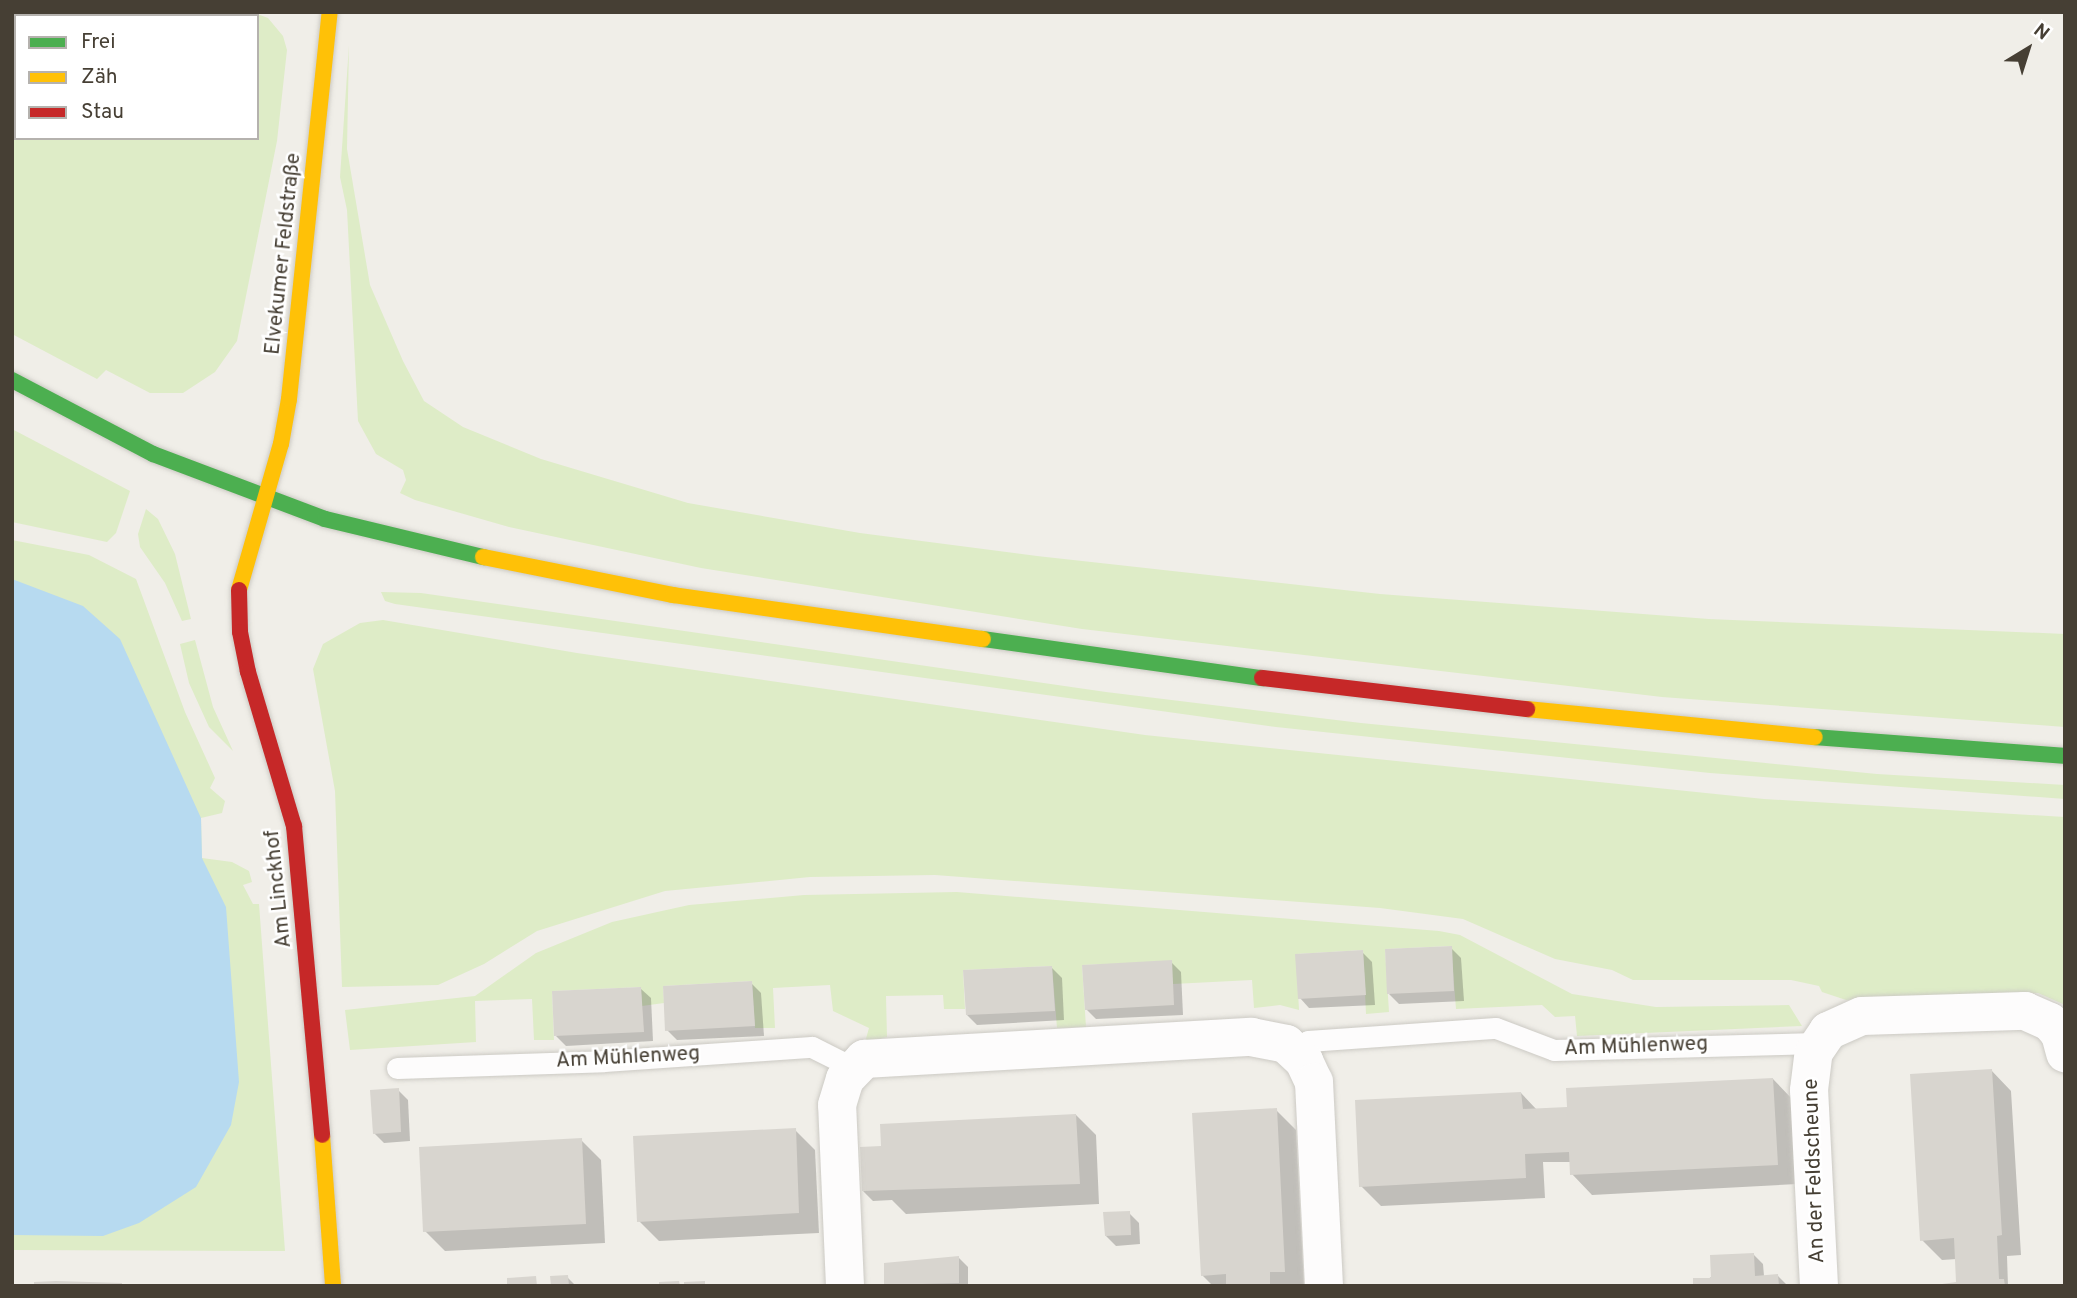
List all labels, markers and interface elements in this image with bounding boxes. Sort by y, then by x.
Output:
legend [14,14,259,140]
north arrow [1993,14,2063,84]
text: N [2028,19,2054,46]
text: Frei [81,29,116,56]
text: Zäh [81,64,118,91]
text: Stau [81,99,124,126]
street label: Elvekumer Feldstraße [261,152,307,356]
street label: Am Linckhof [260,829,298,949]
street label: Am Mühlenweg [1563,1032,1709,1062]
street label: Am Mühlenweg [555,1042,701,1074]
street label: An der Feldscheune [1799,1078,1831,1264]

